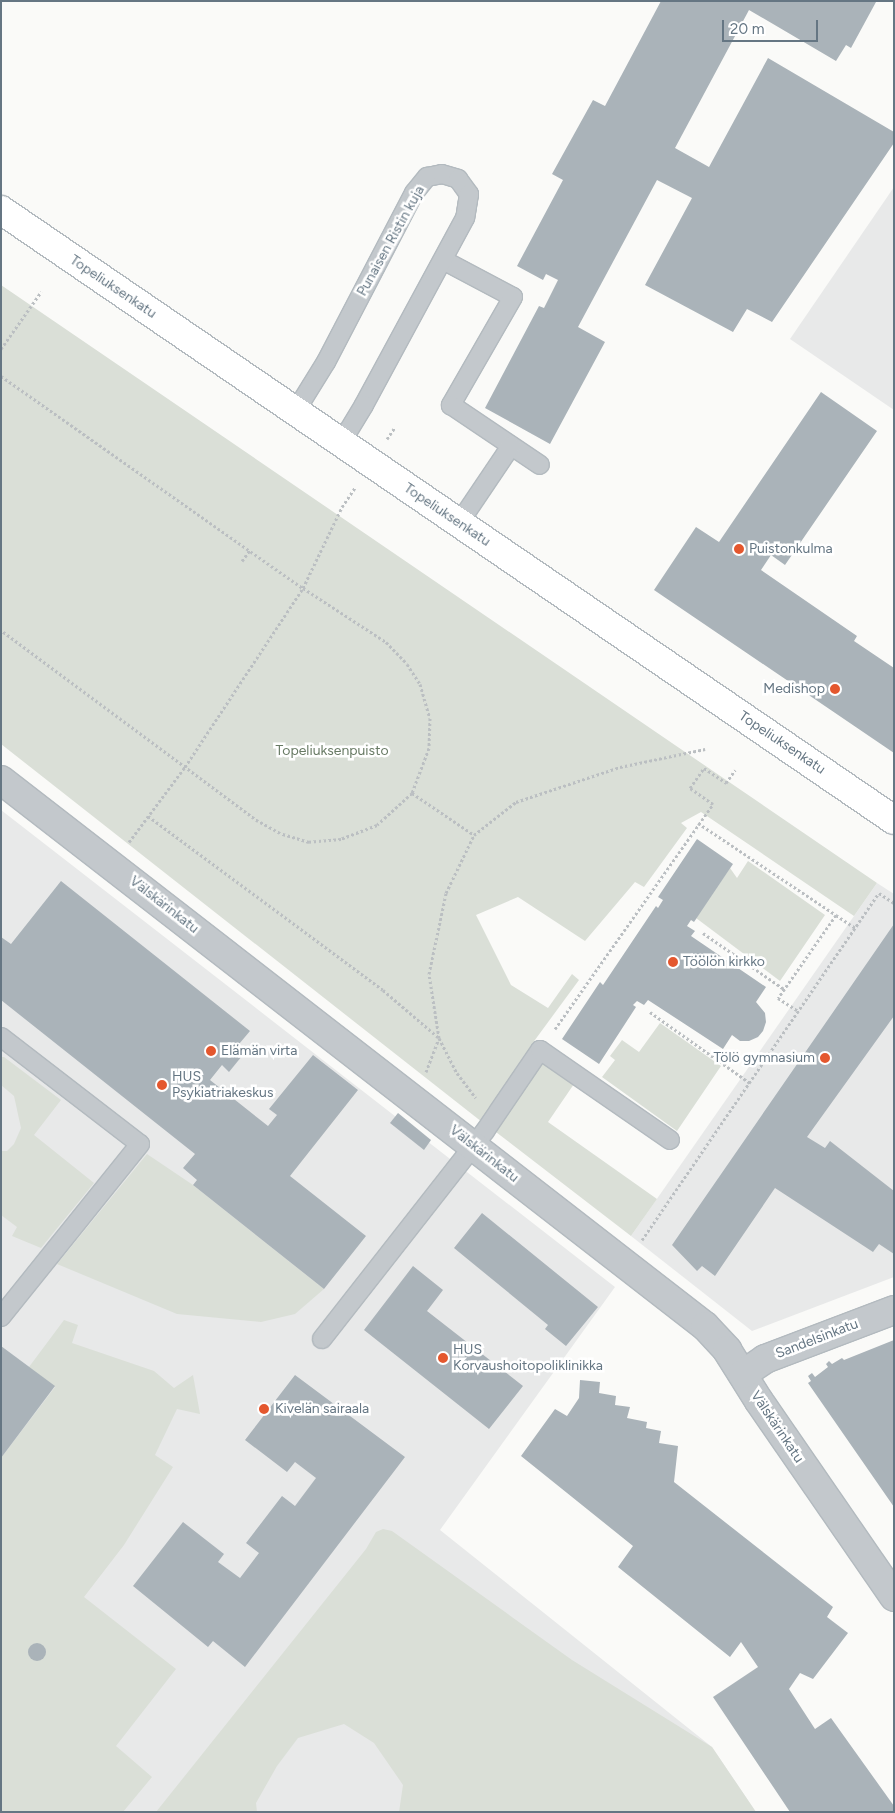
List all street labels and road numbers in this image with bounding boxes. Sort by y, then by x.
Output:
street label: Punaisen Ristin kuja [354,183,428,299]
street label: Topeliuksenkatu [67,252,159,322]
street label: Topeliuksenkatu [401,480,493,550]
street label: Topeliuksenkatu [736,708,828,778]
street label: Välskärinkatu [126,873,202,937]
street label: Välskärinkatu [446,1122,522,1186]
street label: Sandelsinkatu [773,1316,861,1362]
street label: Välskärinkatu [747,1388,807,1466]

